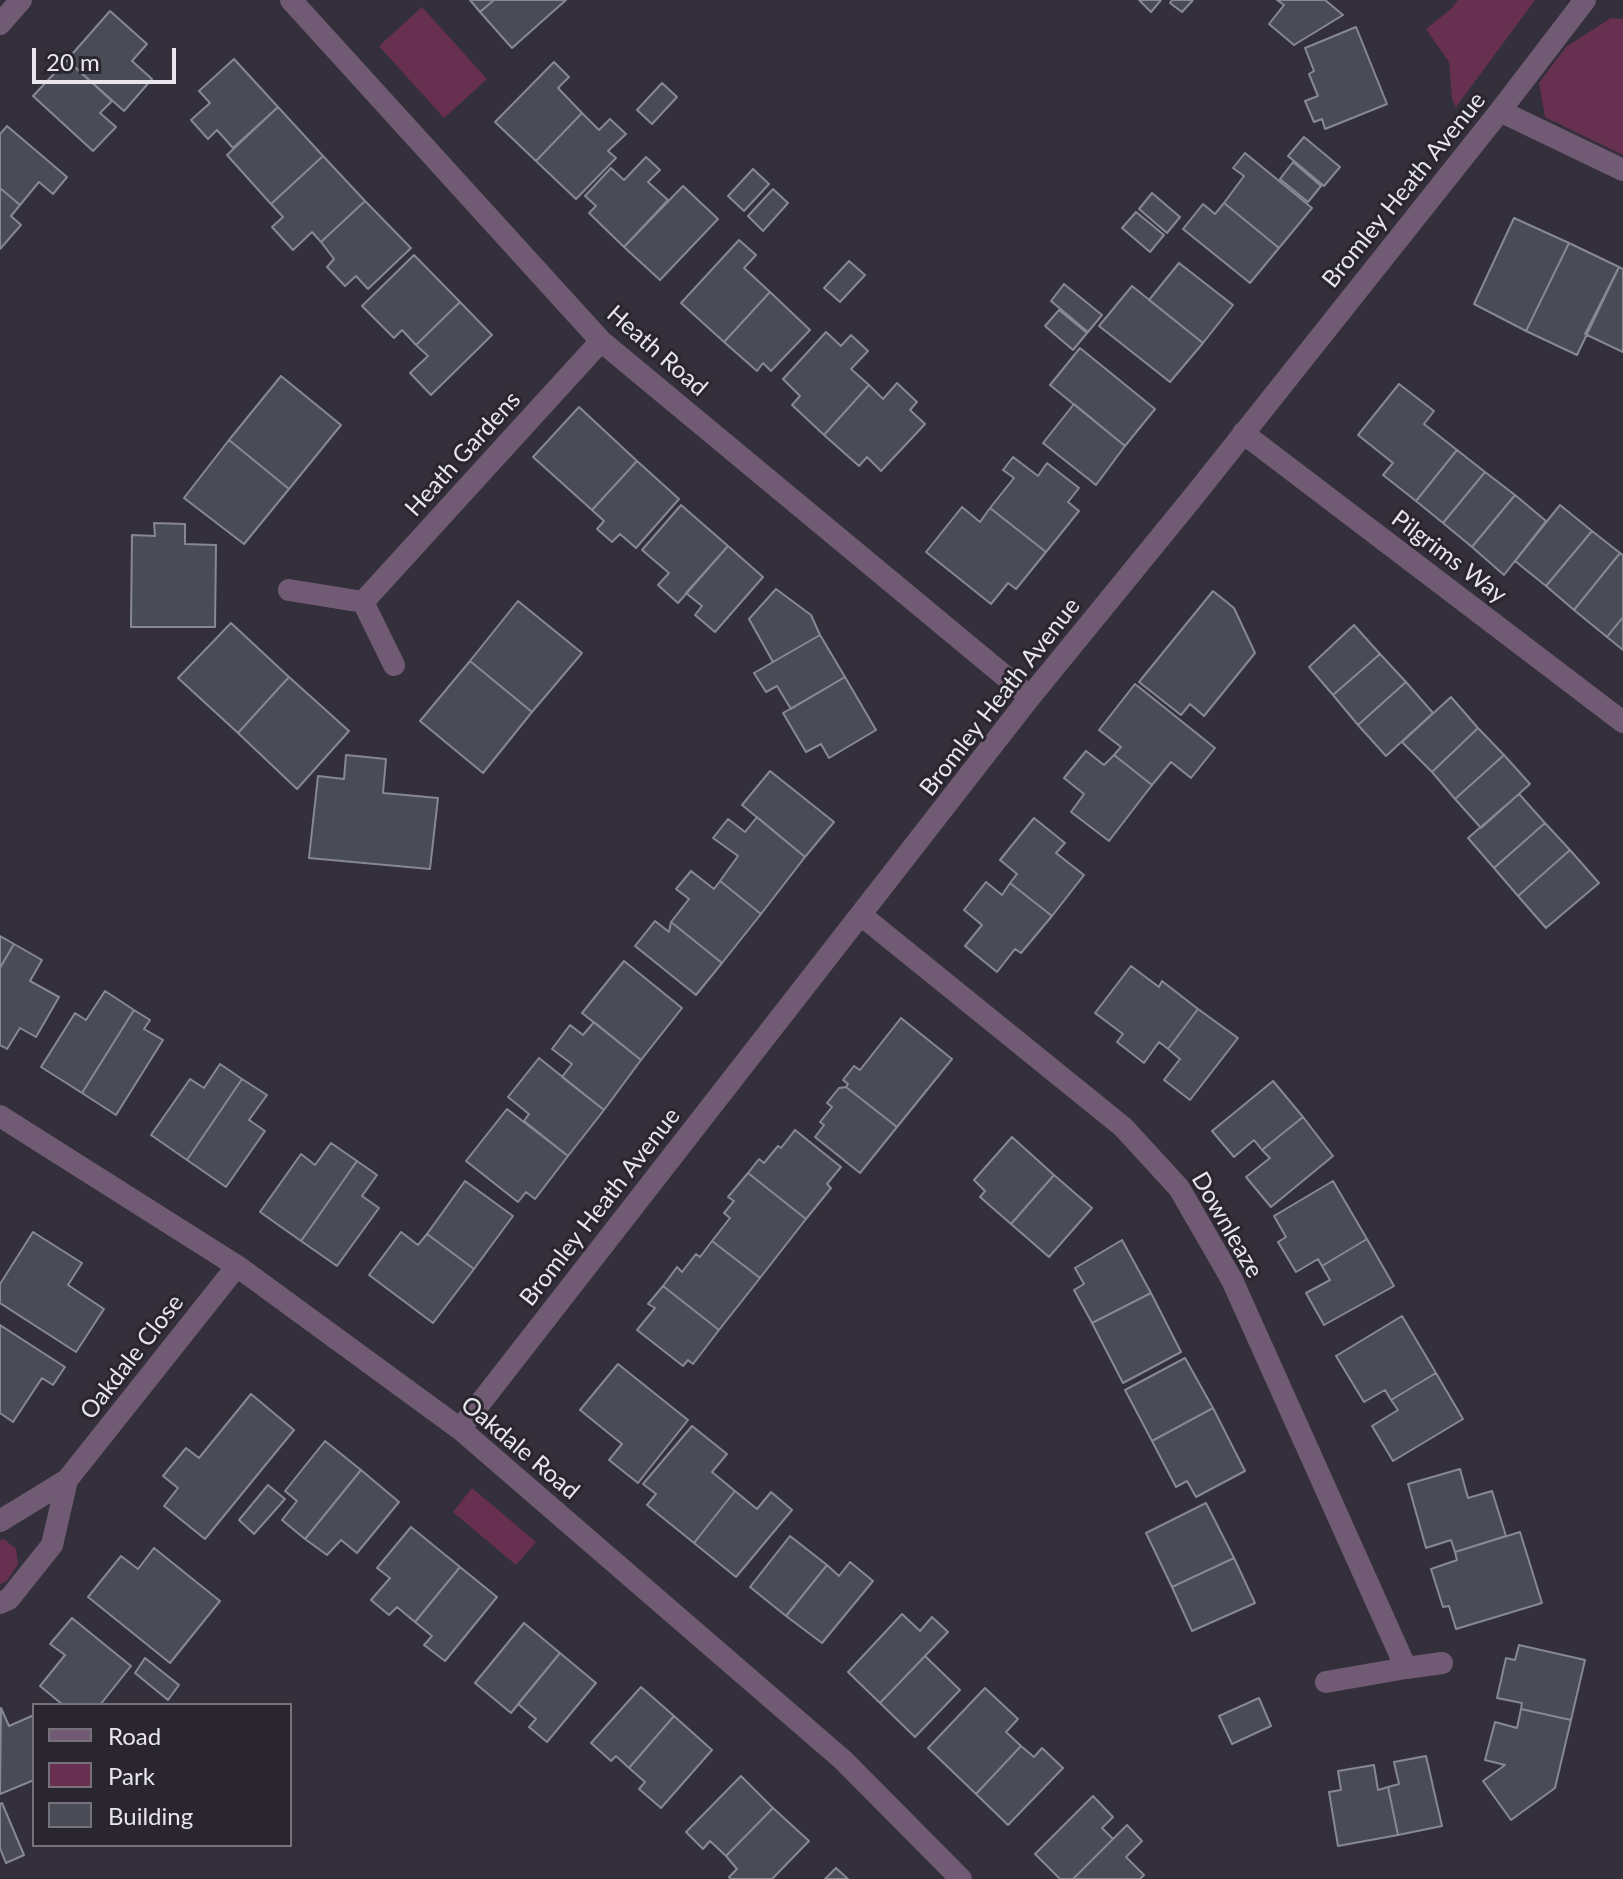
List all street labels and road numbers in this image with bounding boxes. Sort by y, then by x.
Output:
street label: Bromley Heath Avenue [1316,86,1492,294]
street label: Heath Road [601,300,713,402]
street label: Heath Gardens [399,386,527,522]
street label: Pilgrims Way [1386,504,1512,610]
street label: Bromley Heath Avenue [914,592,1086,802]
street label: Bromley Heath Avenue [514,1102,686,1312]
street label: Downleaze [1185,1167,1269,1283]
street label: Oakdale Close [74,1289,190,1425]
street label: Oakdale Road [455,1390,585,1506]

